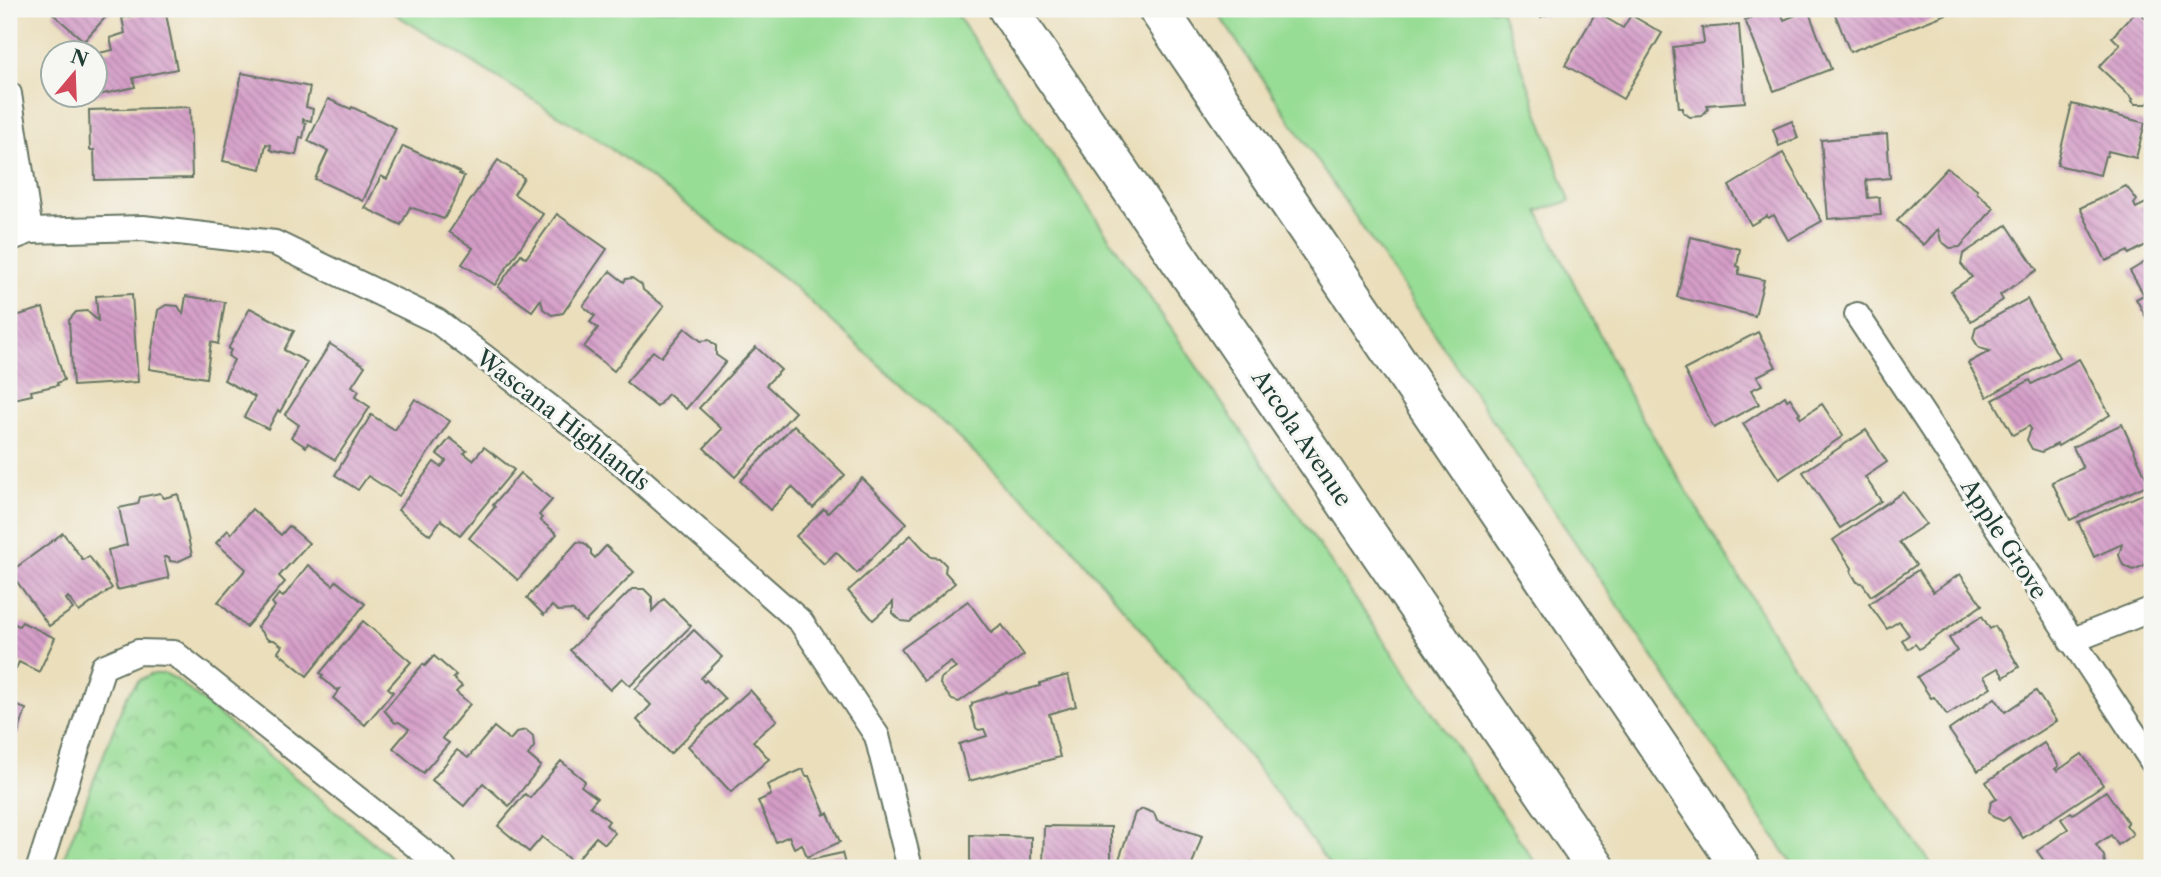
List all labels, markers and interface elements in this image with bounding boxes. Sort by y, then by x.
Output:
north arrow [38,38,108,108]
text: N [68,45,91,72]
street label: Wascana Highlands [470,343,655,496]
street label: Arcola Avenue [1246,364,1358,511]
street label: Apple Grove [1954,473,2053,604]

